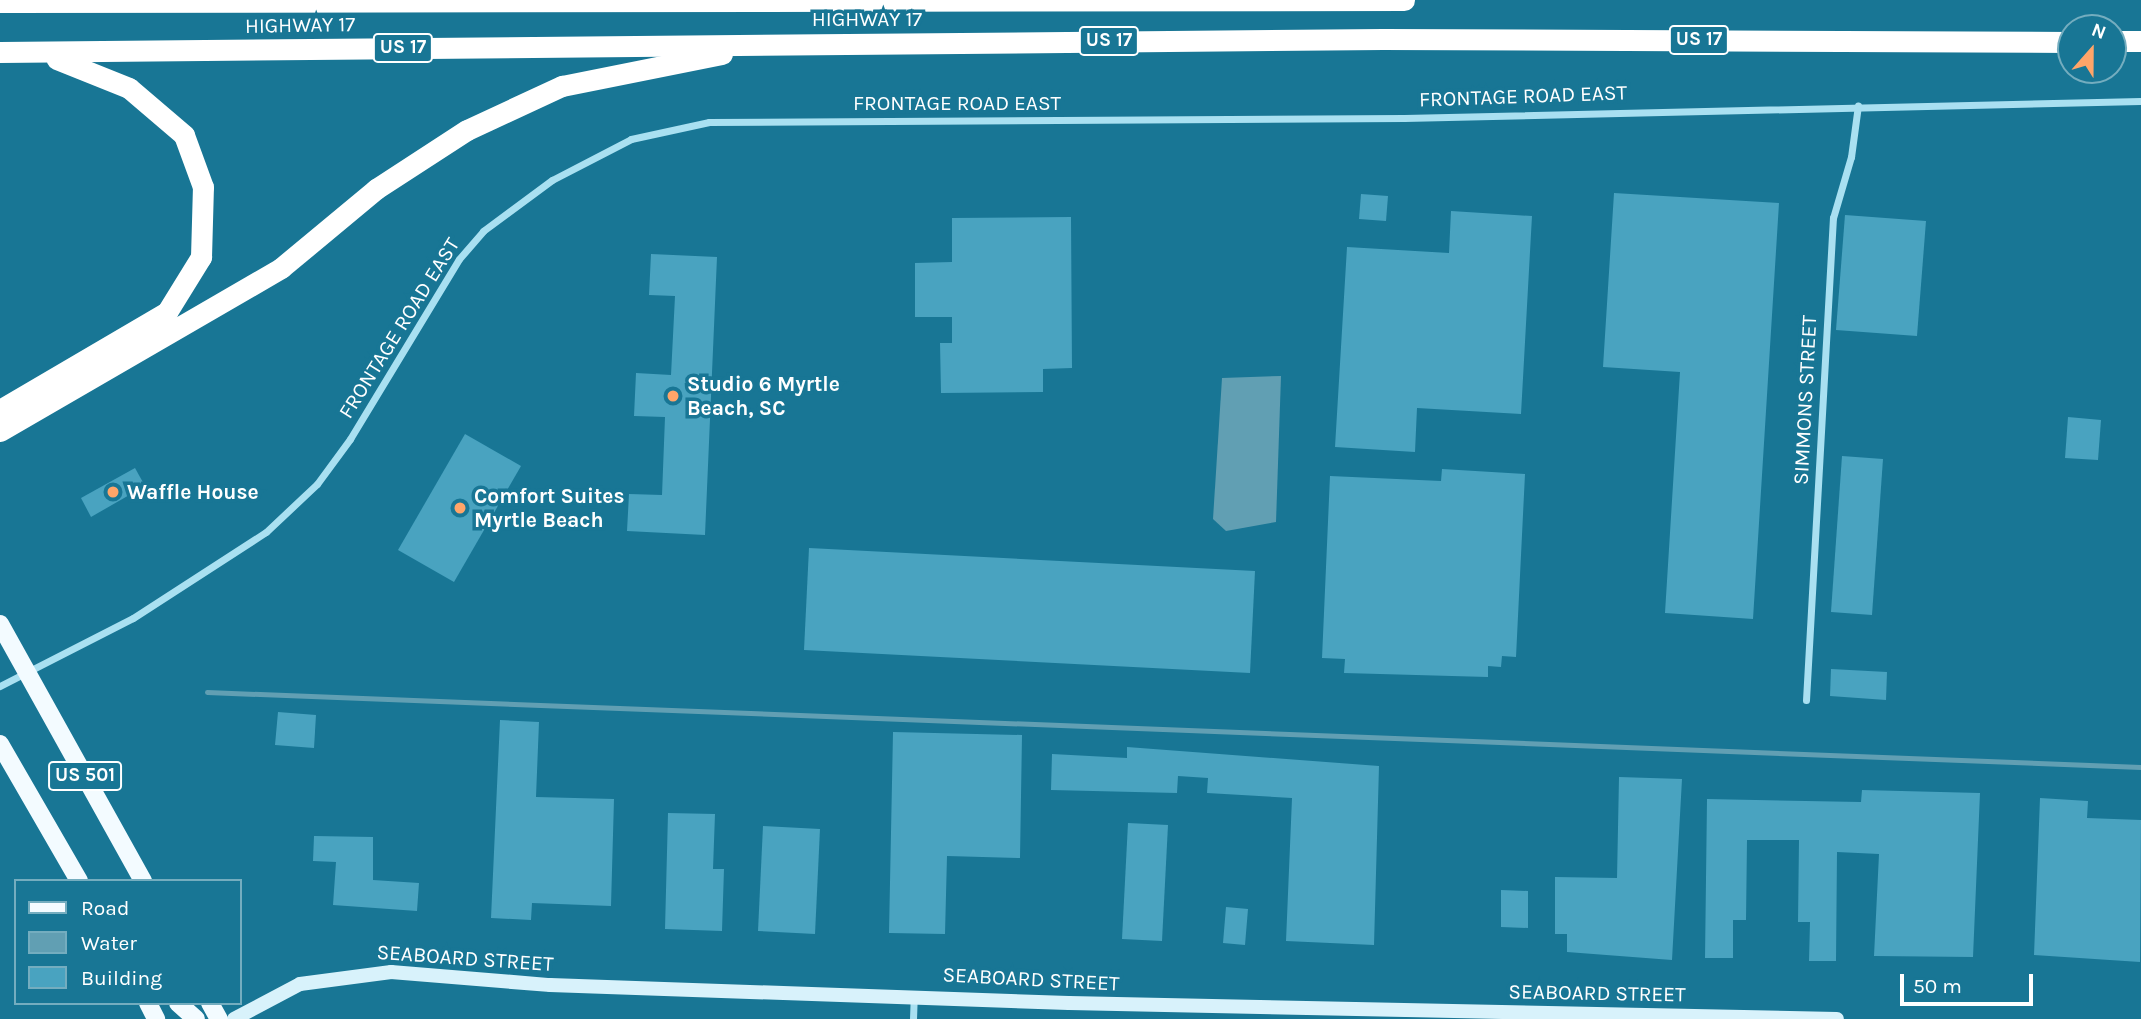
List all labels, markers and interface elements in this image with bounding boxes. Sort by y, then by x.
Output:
street label: HIGHWAY 17 [812,6,922,32]
street label: HIGHWAY 17 [245,11,355,39]
north arrow [2057,14,2127,84]
text: N [2089,19,2109,44]
road number: US 17 [1668,24,1730,56]
road number: US 17 [1078,25,1140,56]
road number: US 17 [372,32,434,64]
street label: FRONTAGE ROAD EAST [1419,80,1627,112]
street label: FRONTAGE ROAD EAST [853,90,1061,116]
street label: FRONTAGE ROAD EAST [333,233,465,423]
street label: SIMMONS STREET [1788,314,1822,486]
place label: Studio 6 Myrtle Beach, SC [687,371,840,421]
marker: Studio 6 Myrtle Beach, SC [665,388,681,404]
place label: Waffle House [127,479,259,505]
place label: Comfort Suites Myrtle Beach [474,483,624,533]
marker: Waffle House [105,484,121,500]
marker: Comfort Suites Myrtle Beach [452,500,468,516]
road number: US 501 [46,761,124,792]
legend [14,879,242,1005]
text: Road [81,896,129,920]
text: Water [81,931,137,955]
street label: SEABOARD STREET [376,939,554,977]
scale bar [1903,960,2036,1004]
street label: SEABOARD STREET [942,962,1120,996]
text: Building [81,966,162,990]
text: 50 m [1913,974,1962,998]
street label: SEABOARD STREET [1508,979,1686,1007]

